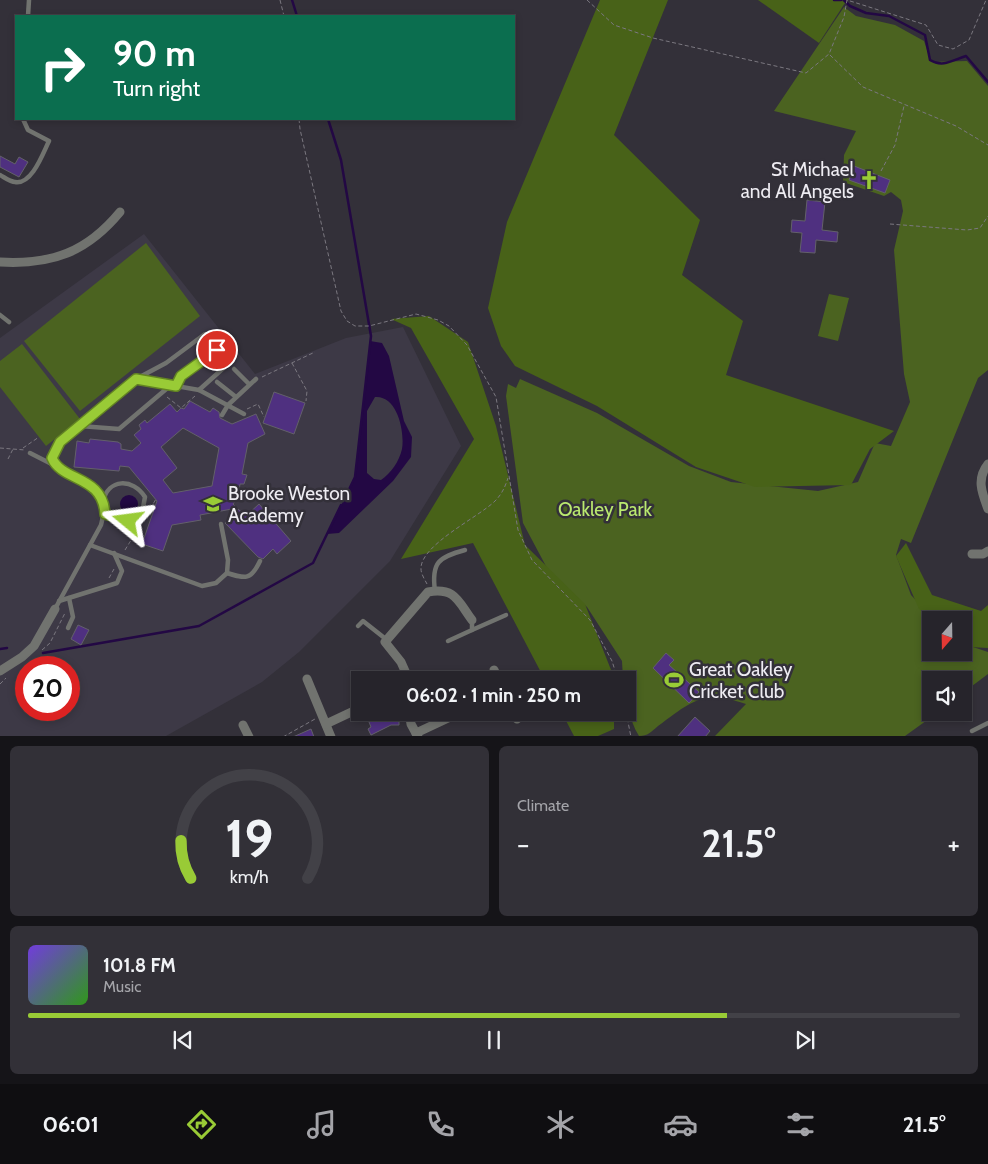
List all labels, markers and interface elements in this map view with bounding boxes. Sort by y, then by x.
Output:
text: 90 m [113,32,196,75]
icon: right [30,35,95,100]
text: Turn right [113,75,200,102]
place label: St Michael and All Angels [741,158,855,203]
church icon: St Michael and All Angels [858,169,880,191]
pin [196,329,238,371]
icon: arrive [203,336,231,364]
place label: Brooke Weston Academy [228,482,350,527]
school or university icon: Brooke Weston Academy [202,493,224,515]
position arrow [101,494,153,546]
park label: Oakley Park [558,498,653,521]
north arrow [922,611,972,661]
map controls [922,611,972,721]
speed limit sign: 20 [15,656,80,721]
place label: Great Oakley Cricket Club [689,658,793,703]
sports icon: Great Oakley Cricket Club [663,669,685,691]
button: sound [922,671,972,721]
text: 06:02 · 1 min · 250 m [406,684,581,707]
text: Climate [517,796,569,815]
text: 19 [225,807,274,870]
text: 21.5° [702,820,775,867]
text: − [517,827,529,861]
text: + [948,827,960,861]
text: km/h [230,866,269,887]
text: 101.8 FM [103,954,176,977]
text: Music [103,977,141,996]
icon: previous [169,1026,197,1054]
icon: pause [480,1026,508,1054]
icon: next [791,1026,819,1054]
icon: directions [184,1107,219,1142]
icon: music [304,1107,339,1142]
icon: phone [423,1107,458,1142]
icon: climate [543,1107,578,1142]
icon: car [663,1107,698,1142]
icon: filters [783,1107,818,1142]
text: 06:01 [42,1111,99,1138]
text: 21.5° [903,1111,946,1138]

